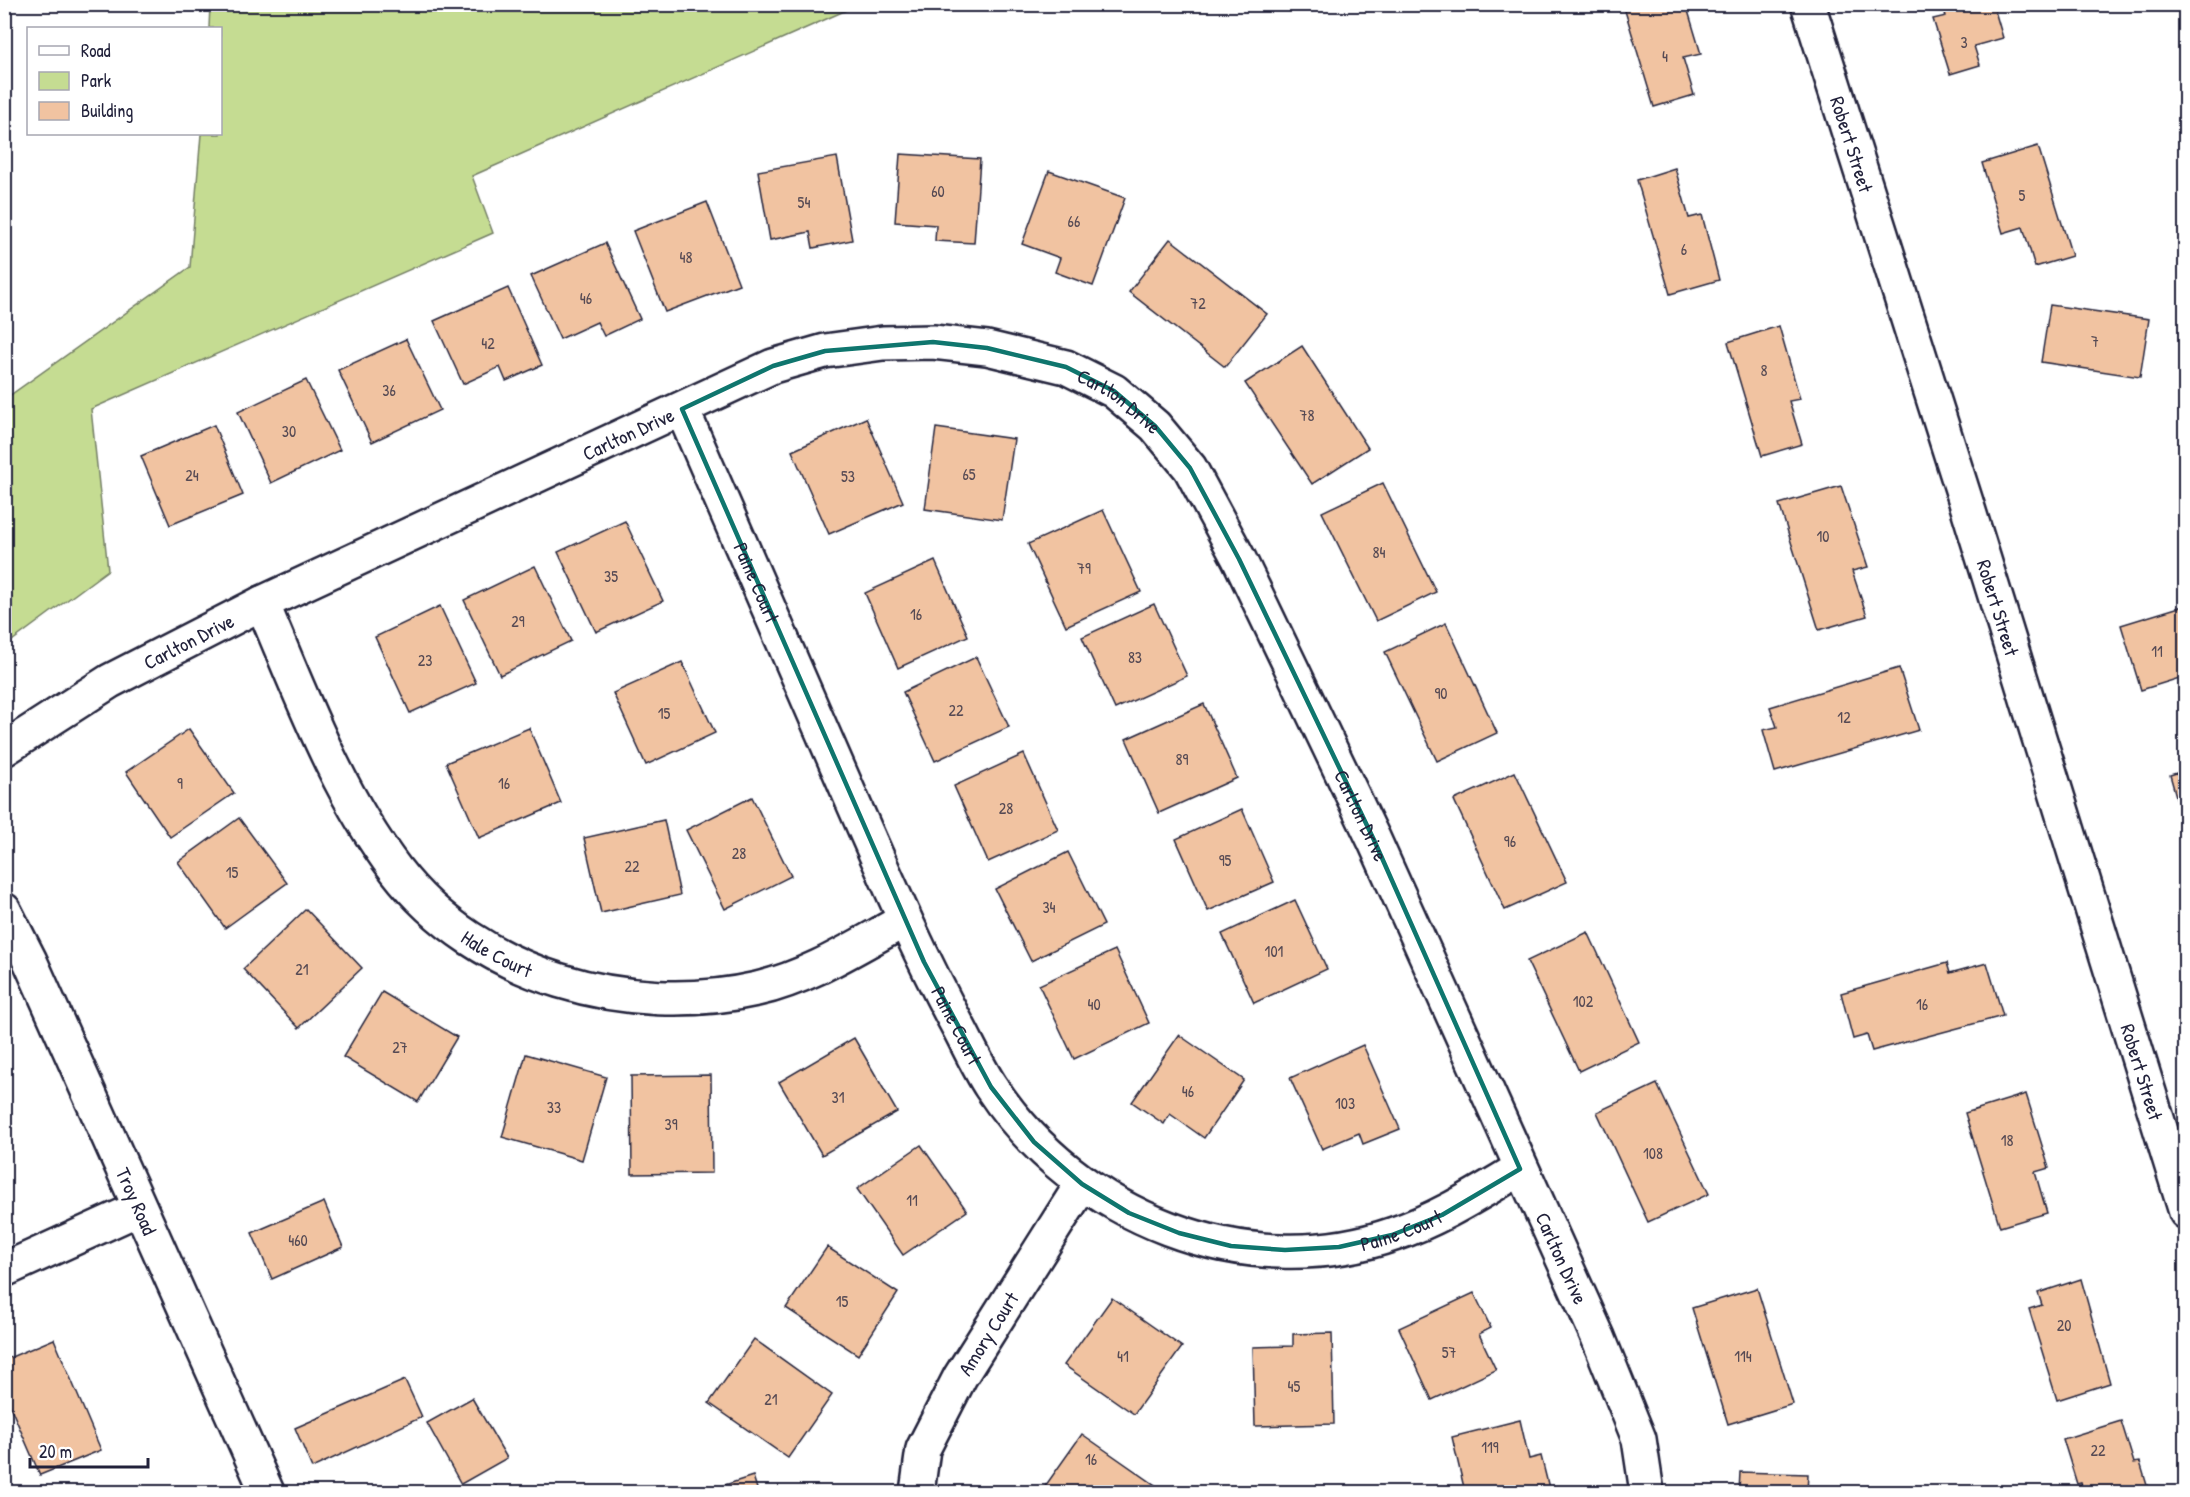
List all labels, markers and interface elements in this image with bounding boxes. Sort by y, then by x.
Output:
legend [27,27,222,135]
house number: 3 [1960,31,1968,53]
text: Road [81,38,111,63]
house number: 4 [1662,45,1668,67]
text: Park [81,68,112,93]
street label: Robert Street [1825,93,1881,197]
text: Building [81,98,133,123]
house number: 60 [931,180,945,202]
house number: 5 [2019,184,2026,206]
house number: 54 [798,191,810,213]
house number: 66 [1068,210,1080,232]
house number: 6 [1681,238,1687,260]
house number: 48 [680,246,693,268]
house number: 46 [580,287,592,309]
house number: 72 [1190,292,1206,314]
house number: 7 [2091,330,2099,352]
house number: 42 [481,332,495,354]
house number: 8 [1761,359,1768,381]
street label: Carlton Drive [1073,361,1169,439]
house number: 36 [382,379,396,401]
street label: Carlton Drive [578,400,678,466]
house number: 78 [1300,404,1314,426]
house number: 30 [282,420,296,442]
house number: 65 [962,463,976,485]
house number: 24 [185,464,199,486]
house number: 53 [841,465,855,487]
house number: 10 [1817,525,1829,547]
street label: Paine Court [728,538,787,628]
house number: 84 [1373,541,1385,563]
street label: Robert Street [1971,556,2027,660]
house number: 79 [1077,557,1091,579]
house number: 35 [604,565,618,587]
house number: 16 [910,603,922,625]
street label: Carlton Drive [139,606,238,675]
house number: 29 [511,610,525,632]
house number: 11 [2151,640,2163,662]
house number: 83 [1128,646,1142,668]
house number: 23 [418,649,432,671]
house number: 90 [1434,682,1448,704]
house number: 22 [949,699,964,721]
house number: 15 [658,702,671,724]
house number: 12 [1837,706,1851,728]
house number: 89 [1176,748,1189,770]
street label: Carlton Drive [1329,765,1395,865]
house number: 9 [177,772,183,794]
house number: 16 [498,772,510,794]
house number: 28 [999,797,1013,819]
house number: 96 [1504,830,1516,852]
house number: 28 [732,842,746,864]
house number: 95 [1219,849,1232,871]
house number: 22 [625,855,640,877]
house number: 15 [226,861,239,883]
house number: 34 [1042,896,1056,918]
street label: Hale Court [456,923,538,984]
house number: 101 [1265,940,1284,962]
house number: 21 [295,958,309,980]
street label: Paine Court [926,981,989,1070]
house number: 102 [1573,990,1594,1012]
house number: 40 [1087,993,1101,1015]
house number: 16 [1916,993,1928,1015]
street label: Robert Street [2115,1020,2170,1124]
house number: 27 [392,1036,408,1058]
house number: 46 [1182,1080,1194,1102]
house number: 31 [832,1086,845,1108]
house number: 103 [1335,1092,1355,1114]
house number: 33 [547,1096,561,1118]
house number: 39 [664,1113,678,1135]
house number: 18 [2001,1129,2013,1151]
house number: 108 [1643,1142,1663,1164]
street label: Troy Road [110,1163,164,1239]
house number: 11 [906,1189,918,1211]
street label: Paine Court [1357,1202,1447,1257]
street label: Carlton Drive [1530,1208,1595,1308]
house number: 460 [288,1229,308,1251]
street label: Amory Court [951,1286,1025,1380]
house number: 15 [836,1290,849,1312]
house number: 20 [2057,1314,2071,1336]
house number: 57 [1442,1341,1456,1363]
house number: 41 [1117,1345,1129,1367]
house number: 114 [1734,1345,1752,1367]
house number: 45 [1288,1375,1301,1397]
house number: 21 [764,1388,778,1410]
scale bar [30,1431,148,1469]
house number: 119 [1481,1436,1499,1458]
text: 20 m [39,1439,72,1464]
house number: 22 [2091,1439,2106,1461]
house number: 16 [1085,1448,1097,1470]

